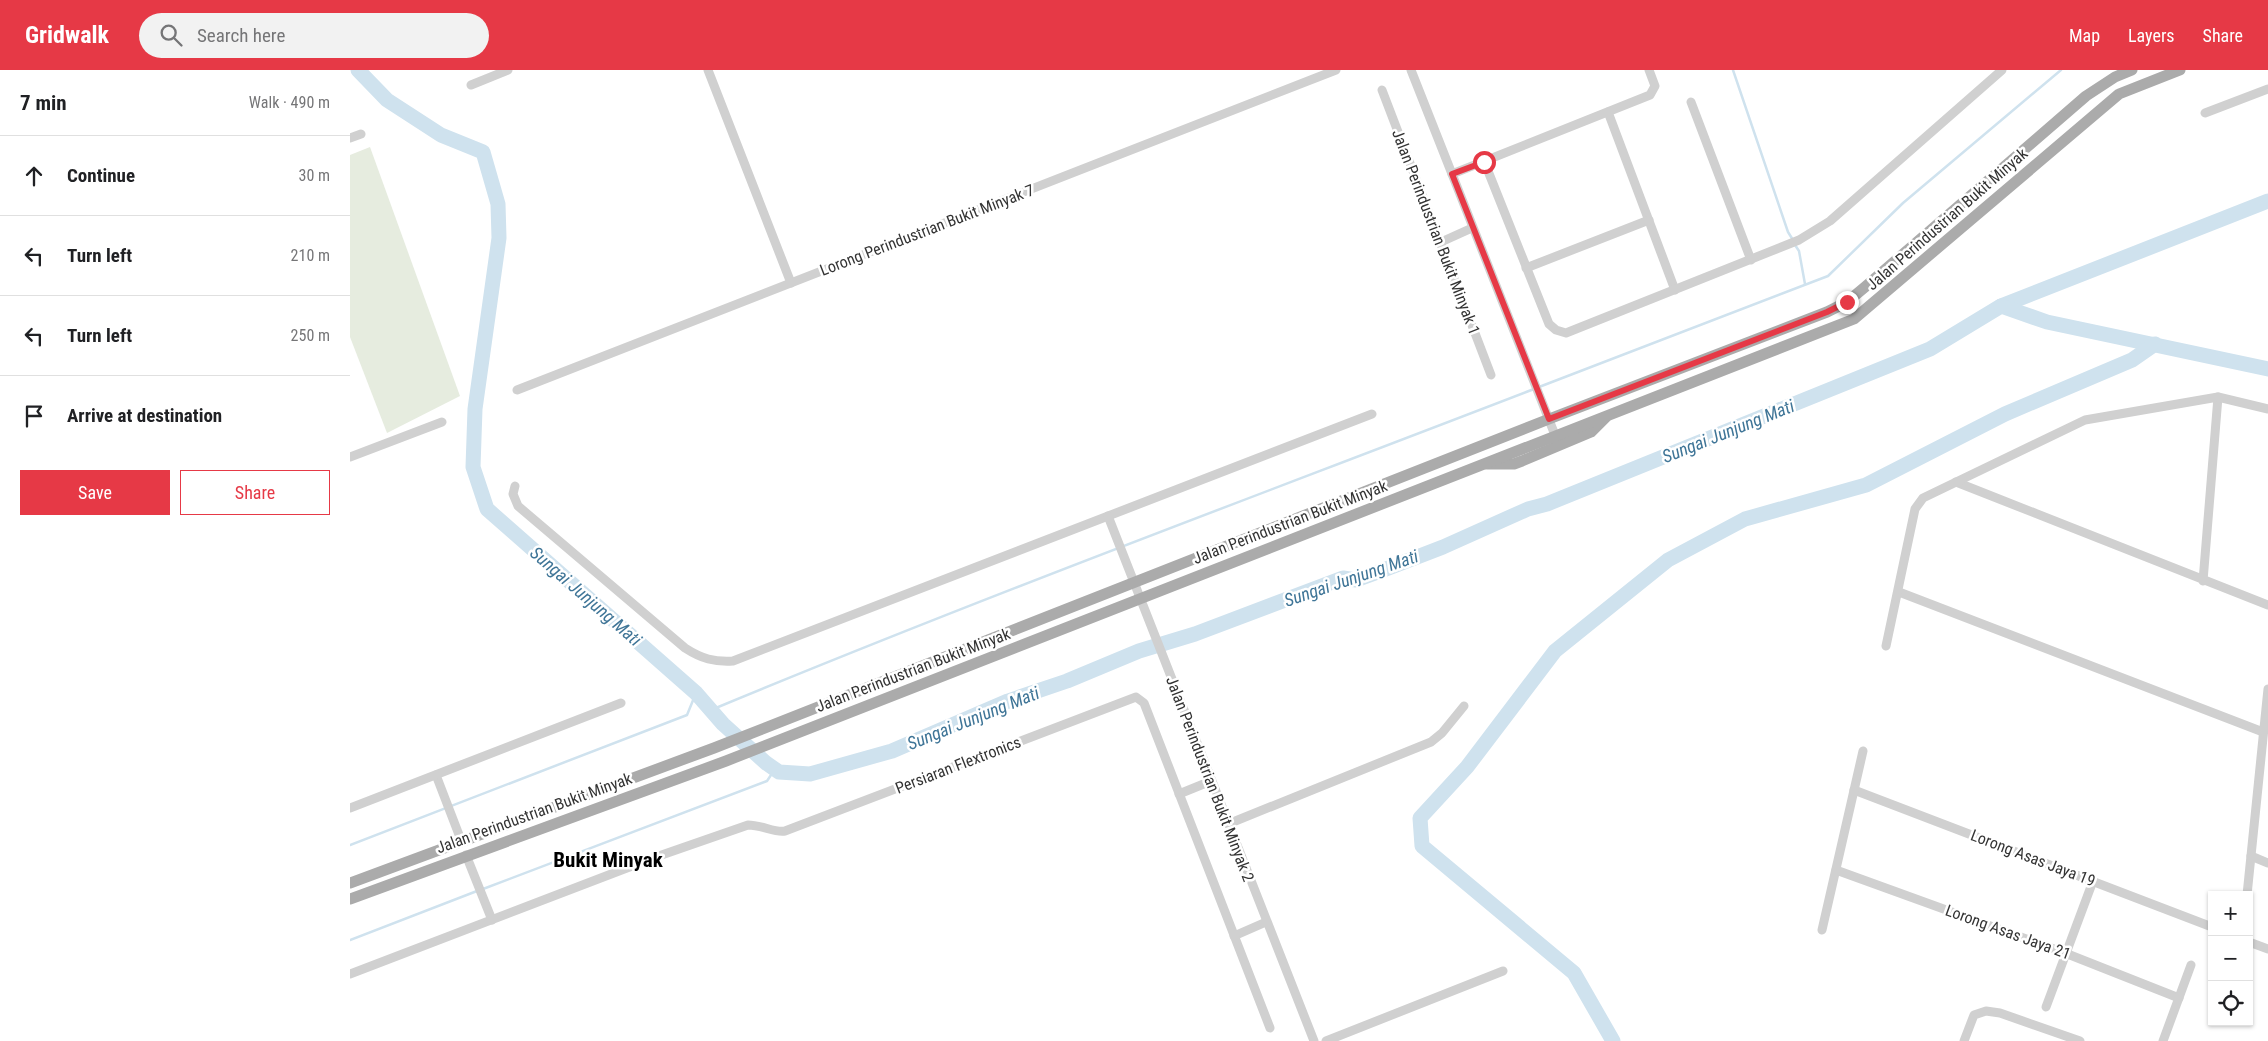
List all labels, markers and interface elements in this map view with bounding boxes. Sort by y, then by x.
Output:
search box [139,13,489,58]
text: Gridwalk [25,21,109,49]
icon: search [157,21,185,49]
text: Search here [197,24,285,47]
text: Map [2069,25,2100,46]
text: Layers [2128,25,2175,46]
text: Share [2203,25,2243,46]
text: 7 min [20,91,67,115]
text: Walk · 490 m [249,93,330,112]
street label: Jalan Perindustrian Bukit Minyak 1 [1388,127,1484,337]
street label: Jalan Perindustrian Bukit Minyak [1863,143,2032,294]
route start [1473,151,1496,174]
icon: ahead [20,162,48,190]
text: Continue [67,164,135,187]
text: 30 m [298,166,330,185]
street label: Lorong Perindustrian Bukit Minyak 7 [817,180,1037,280]
icon: left [20,242,48,270]
text: Turn left [67,244,132,267]
text: 210 m [291,246,330,265]
route end [1836,291,1859,314]
icon: left [20,322,48,350]
text: Turn left [67,324,132,347]
text: 250 m [291,326,330,345]
water label: Sungai Junjung Mati [1659,395,1798,467]
icon: arrive [20,402,48,430]
text: Arrive at destination [67,404,222,427]
button: Save [20,470,170,515]
button: Share [180,470,330,515]
street label: Jalan Perindustrian Bukit Minyak [1190,476,1391,568]
water label: Sungai Junjung Mati [526,542,647,651]
water label: Sungai Junjung Mati [1281,545,1422,611]
street label: Jalan Perindustrian Bukit Minyak [813,624,1014,716]
street label: Jalan Perindustrian Bukit Minyak 2 [1162,674,1258,884]
water label: Sungai Junjung Mati [904,682,1043,754]
street label: Persiaran Flextronics [893,732,1023,798]
street label: Jalan Perindustrian Bukit Minyak [434,768,635,857]
street label: Lorong Asas Jaya 19 [1968,826,2098,890]
district label: Bukit Minyak [553,848,664,872]
map controls [2208,891,2253,1026]
button: + [2208,891,2253,936]
street label: Lorong Asas Jaya 21 [1943,901,2073,963]
button: − [2208,936,2253,981]
button: locate [2208,981,2253,1026]

